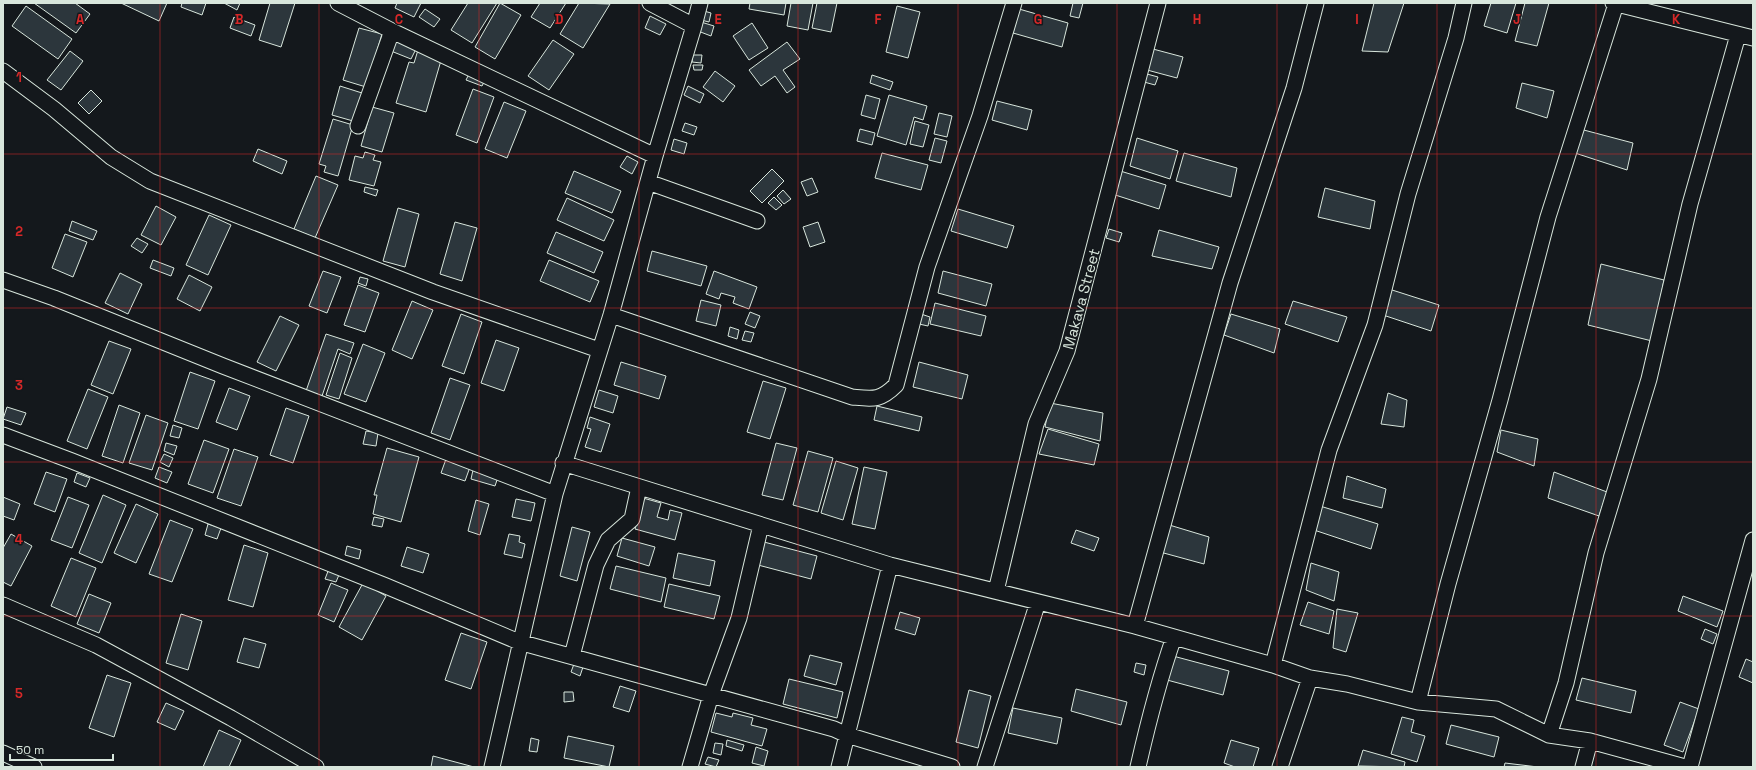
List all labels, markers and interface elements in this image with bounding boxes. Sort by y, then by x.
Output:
text: A [76,11,85,28]
text: B [235,11,244,28]
text: C [395,11,403,28]
text: D [555,11,564,28]
text: E [714,11,722,28]
text: F [875,11,882,28]
text: G [1034,11,1042,28]
text: H [1193,11,1201,28]
text: I [1355,11,1359,28]
text: J [1513,11,1521,28]
text: K [1672,11,1681,28]
text: 1 [16,69,22,86]
text: 2 [15,223,23,240]
street label: Makava Street [1058,246,1104,352]
text: 3 [15,377,23,394]
text: 4 [15,531,23,548]
text: 5 [15,685,23,702]
scale bar [10,736,113,762]
text: 50 m [16,742,44,758]

